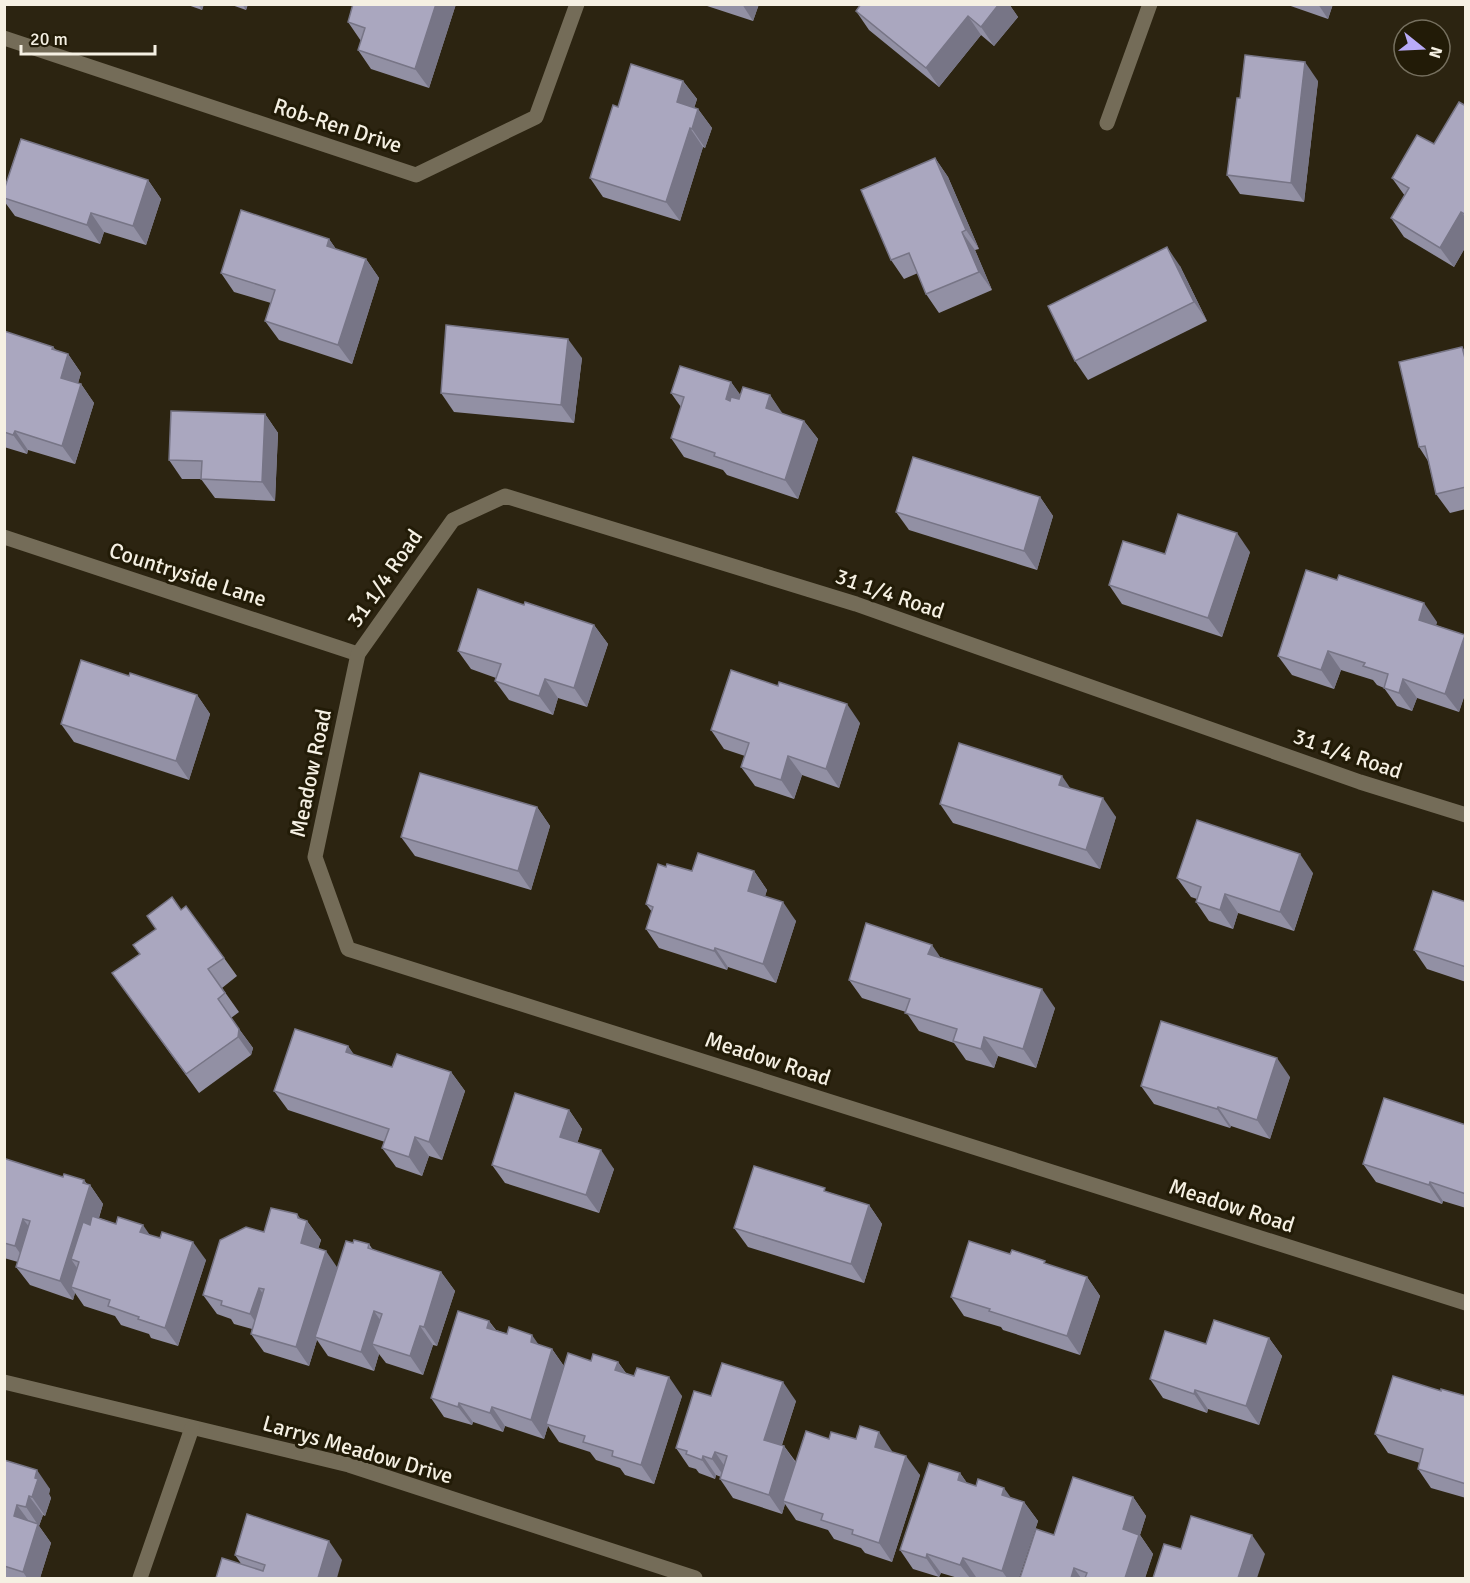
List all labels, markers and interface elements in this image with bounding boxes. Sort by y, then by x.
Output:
scale bar [21,18,154,56]
north arrow [1392,18,1452,78]
text: 20 m [30,28,68,50]
text: N [1424,44,1447,61]
street label: Rob-Ren Drive [270,92,406,159]
street label: 31 1/4 Road [341,524,428,633]
street label: Countryside Lane [106,536,270,613]
street label: 31 1/4 Road [832,562,948,625]
street label: Meadow Road [284,706,337,840]
street label: 31 1/4 Road [1290,722,1406,785]
street label: Meadow Road [702,1025,834,1091]
street label: Meadow Road [1166,1172,1298,1238]
street label: Larrys Meadow Drive [260,1409,456,1490]

